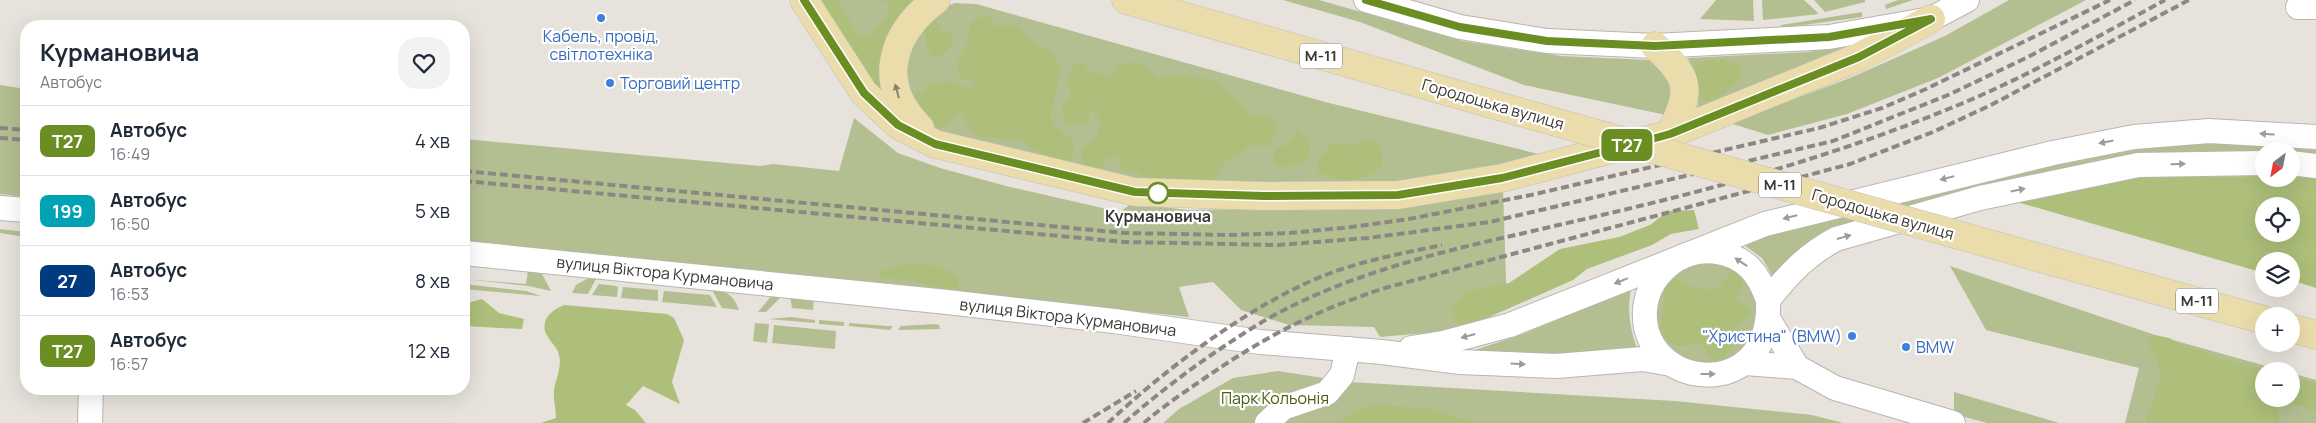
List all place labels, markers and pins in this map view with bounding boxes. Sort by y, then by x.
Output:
marker: Кабель, провід, світлотехніка [595,12,607,24]
place label: Кабель, провід, світлотехніка [543,25,659,65]
place label: Торговий центр [620,72,740,94]
marker: Торговий центр [604,77,616,89]
marker: Курмановича [1147,182,1169,204]
place label: Курмановича [1105,205,1211,227]
place label: "Христина" (BMW) [1702,325,1842,347]
marker: "Христина" (BMW) [1846,330,1858,342]
place label: BMW [1916,336,1954,358]
marker: BMW [1900,341,1912,353]

